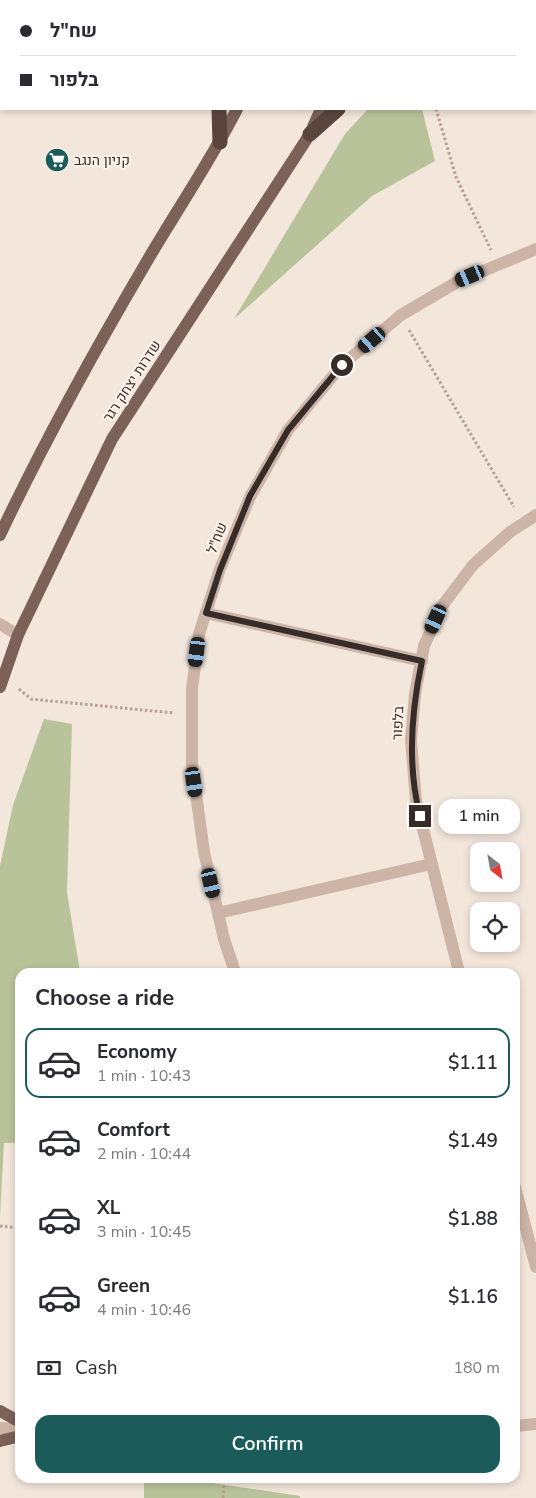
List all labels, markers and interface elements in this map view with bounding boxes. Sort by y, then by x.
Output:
text: שח"ל [50,18,97,44]
text: בלפור [50,67,99,93]
supermarket icon: קניון הנגב [44,147,70,173]
place label: קניון הנגב [74,151,130,170]
car [453,263,486,289]
car [355,324,388,356]
street label: שדרות יצחק רגר [99,337,165,425]
route start [331,354,353,376]
street label: שח"ל [202,519,232,557]
car [423,602,448,636]
car [187,636,206,668]
street label: בלפור [388,705,408,741]
car [184,766,203,798]
callout: 1 min [438,798,520,834]
route end [409,805,431,827]
text: 1 min [459,805,499,827]
north arrow [470,842,520,892]
map controls [470,842,520,952]
car [200,867,221,899]
button: locate [470,902,520,952]
text: Choose a ride [35,983,174,1013]
text: Economy [97,1039,177,1065]
icon: car [37,1041,82,1086]
text: $1.11 [448,1050,498,1076]
text: 1 min · 10:43 [97,1065,191,1087]
text: Comfort [97,1117,170,1143]
icon: car [37,1119,82,1164]
text: $1.49 [448,1128,498,1154]
text: 2 min · 10:44 [97,1143,191,1165]
text: XL [97,1195,120,1221]
icon: car [37,1197,82,1242]
text: $1.88 [448,1206,498,1232]
text: 3 min · 10:45 [97,1221,191,1243]
text: Green [97,1273,150,1299]
icon: car [37,1275,82,1320]
text: $1.16 [448,1284,498,1310]
text: 4 min · 10:46 [97,1299,191,1321]
icon: cash [35,1354,63,1382]
text: Cash [75,1355,117,1381]
text: 180 m [453,1357,500,1379]
button: Confirm [35,1415,500,1473]

